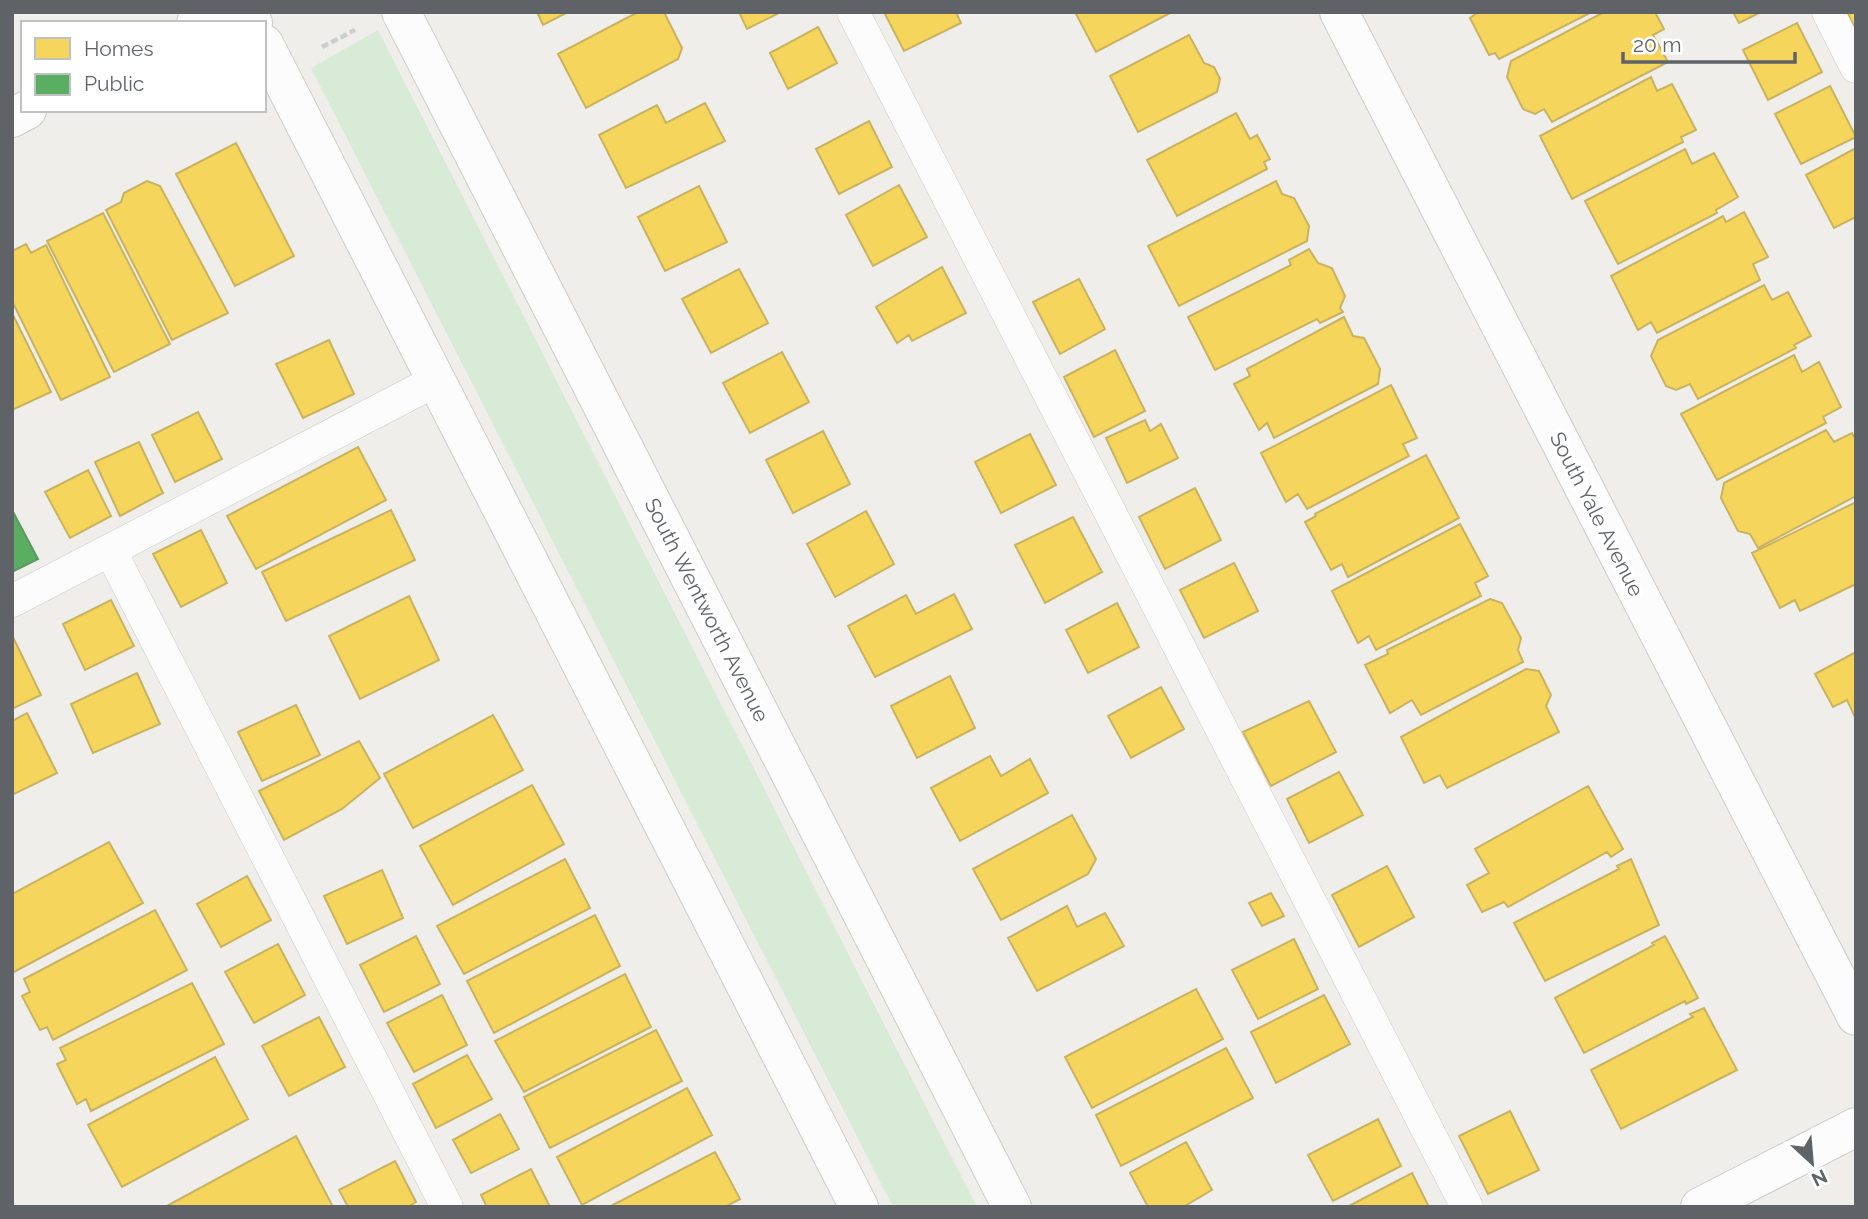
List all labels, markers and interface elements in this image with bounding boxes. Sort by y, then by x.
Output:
legend [21,21,266,112]
scale bar [1623,21,1794,65]
text: 20 m [1633,32,1681,57]
text: Homes [84,36,154,61]
text: Public [84,71,144,96]
street label: South Yale Avenue [1545,428,1649,600]
street label: South Wentworth Avenue [640,494,774,726]
north arrow [1777,1128,1847,1198]
text: N [1808,1165,1831,1191]

